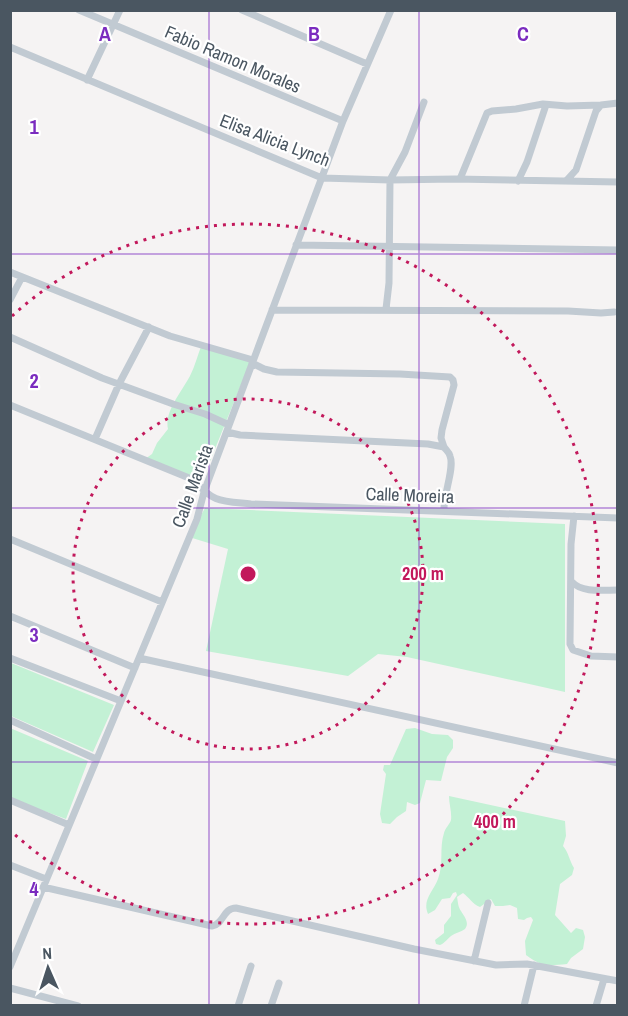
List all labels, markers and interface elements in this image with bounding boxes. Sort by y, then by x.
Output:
street label: Fabio Ramon Morales [161,19,305,99]
text: A [99,20,111,47]
text: B [308,20,320,47]
text: C [517,20,529,47]
street label: Elisa Alicia Lynch [216,108,334,172]
text: 1 [29,113,39,140]
text: 2 [29,367,39,394]
street label: Calle Marista [165,441,219,531]
street label: Calle Moreira [365,481,455,509]
text: 200 m [402,561,444,586]
centre of rings [238,564,258,584]
text: 3 [29,621,39,648]
text: 400 m [474,809,516,834]
text: 4 [29,875,39,902]
north arrow [18,938,78,998]
text: N [42,942,53,964]

